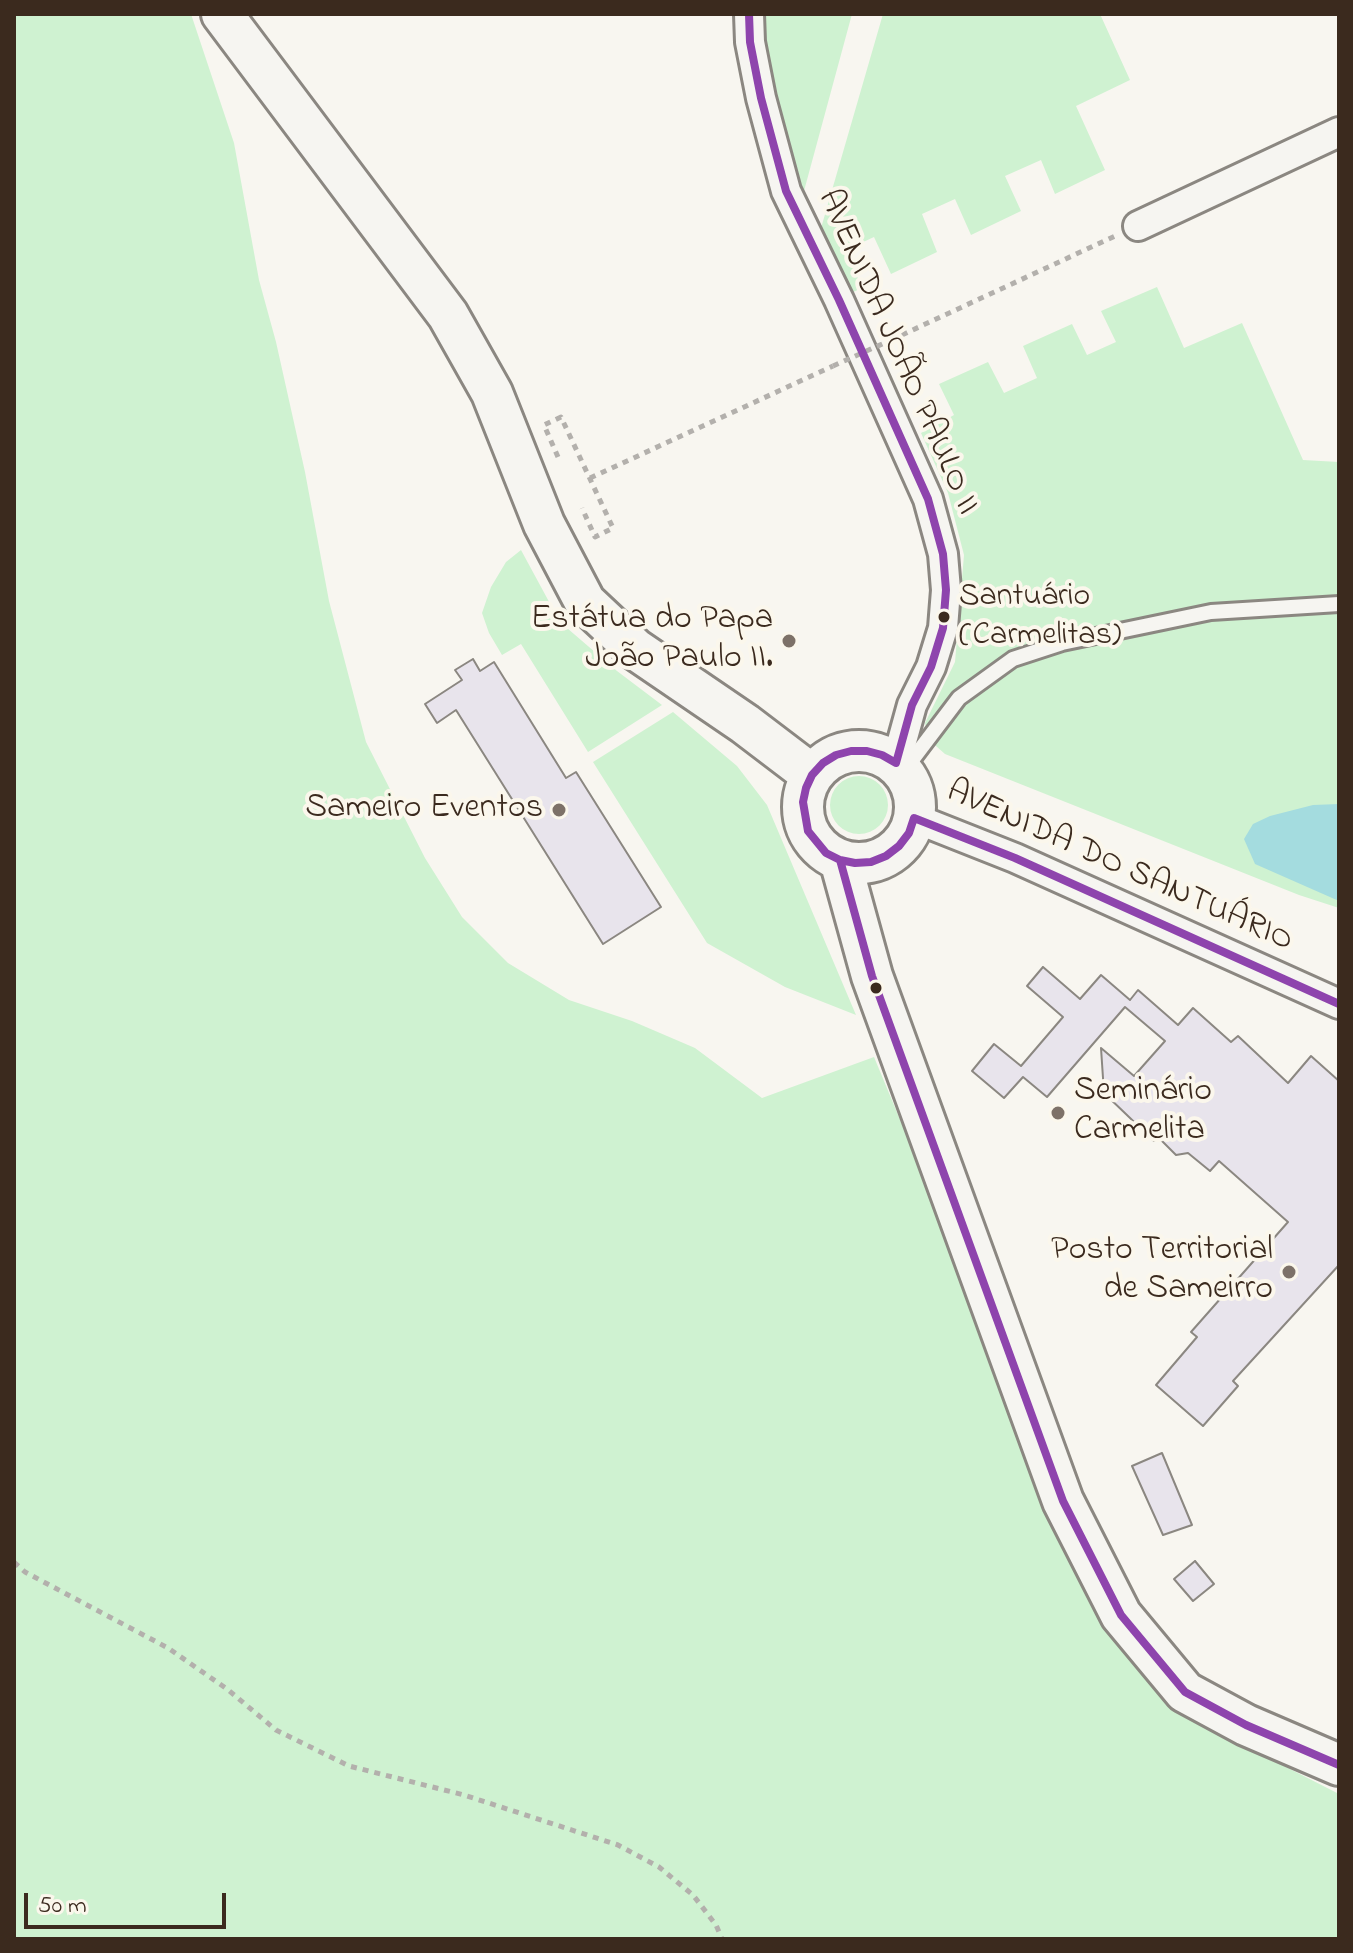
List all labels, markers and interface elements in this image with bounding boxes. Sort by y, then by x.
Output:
street label: AVENIDA JOÃO PAULO II [806,184,986,522]
place label: Santuário (Carmelitas) [959,580,1121,655]
place label: Estátua do Papa João Paulo II. [531,601,773,680]
marker: Santuário (Carmelitas) [936,609,952,625]
marker: Estátua do Papa João Paulo II. [780,632,798,650]
street label: AVENIDA DO SANTUÁRIO [939,773,1299,963]
place label: Sameiro Eventos [305,790,543,830]
marker: Sameiro Eventos [550,801,568,819]
unlabelled marker [868,980,884,996]
place label: Seminário Carmelita [1074,1073,1212,1152]
marker: Seminário Carmelita [1049,1104,1067,1122]
place label: Posto Territorial de Sameirro [1051,1232,1273,1312]
marker: Posto Territorial de Sameirro [1280,1263,1298,1281]
scale bar [28,1877,230,1927]
text: 50 m [38,1889,87,1924]

